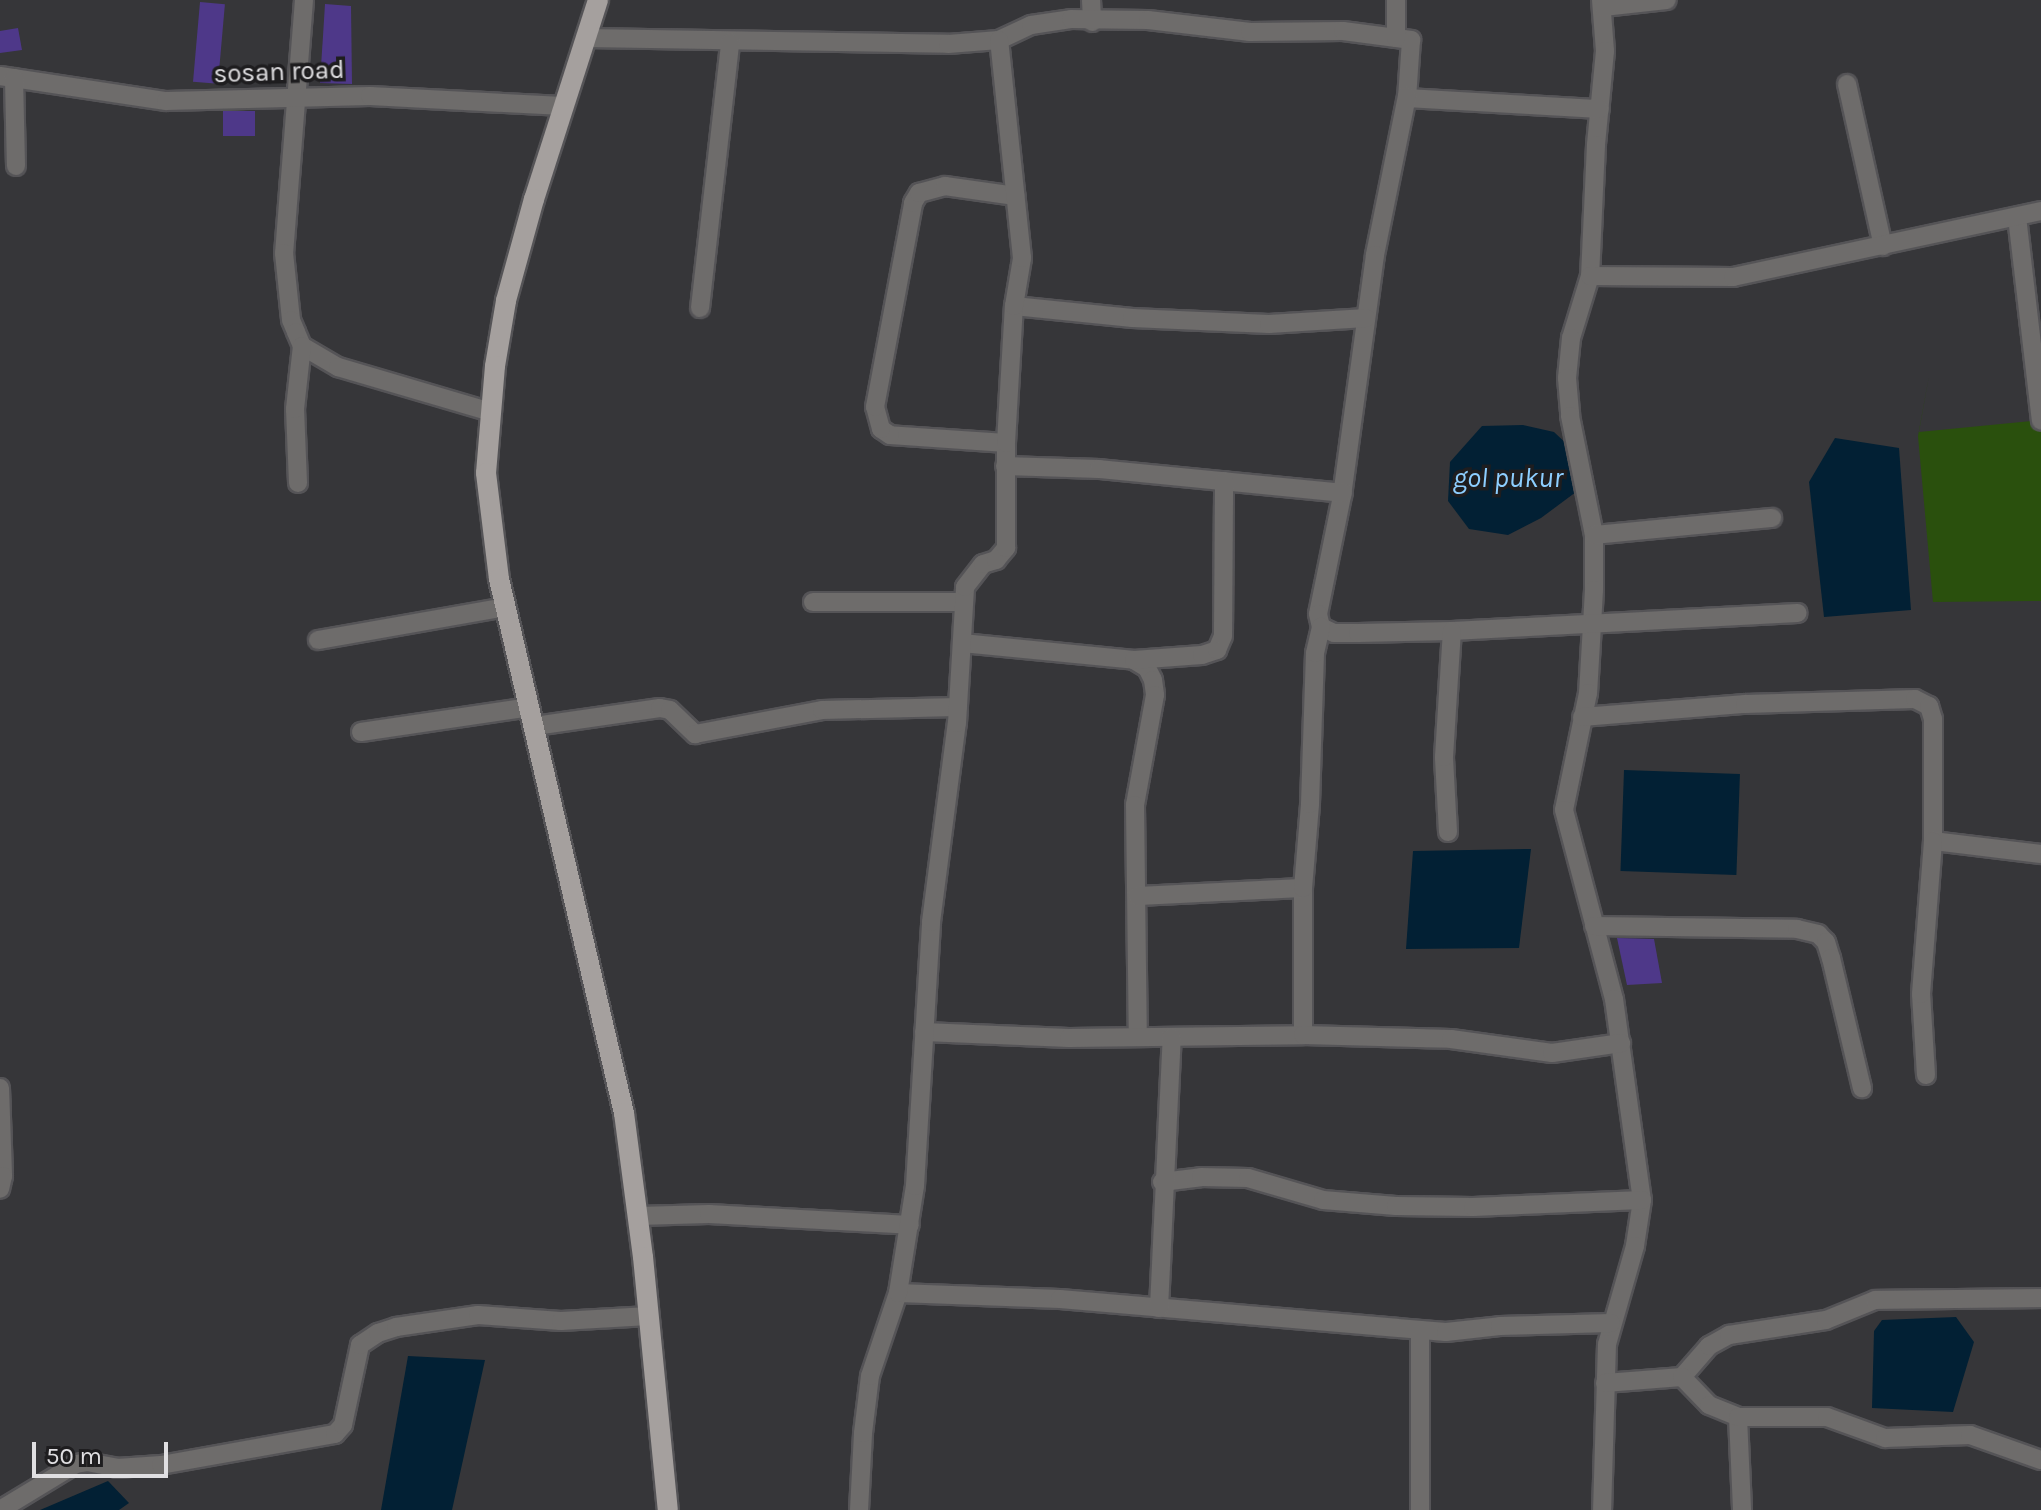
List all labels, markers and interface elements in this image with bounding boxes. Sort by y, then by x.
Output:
street label: sosan road [213,54,345,90]
water label: gol pukur [1453,461,1563,495]
scale bar [36,1426,172,1476]
text: 50 m [46,1442,102,1470]

